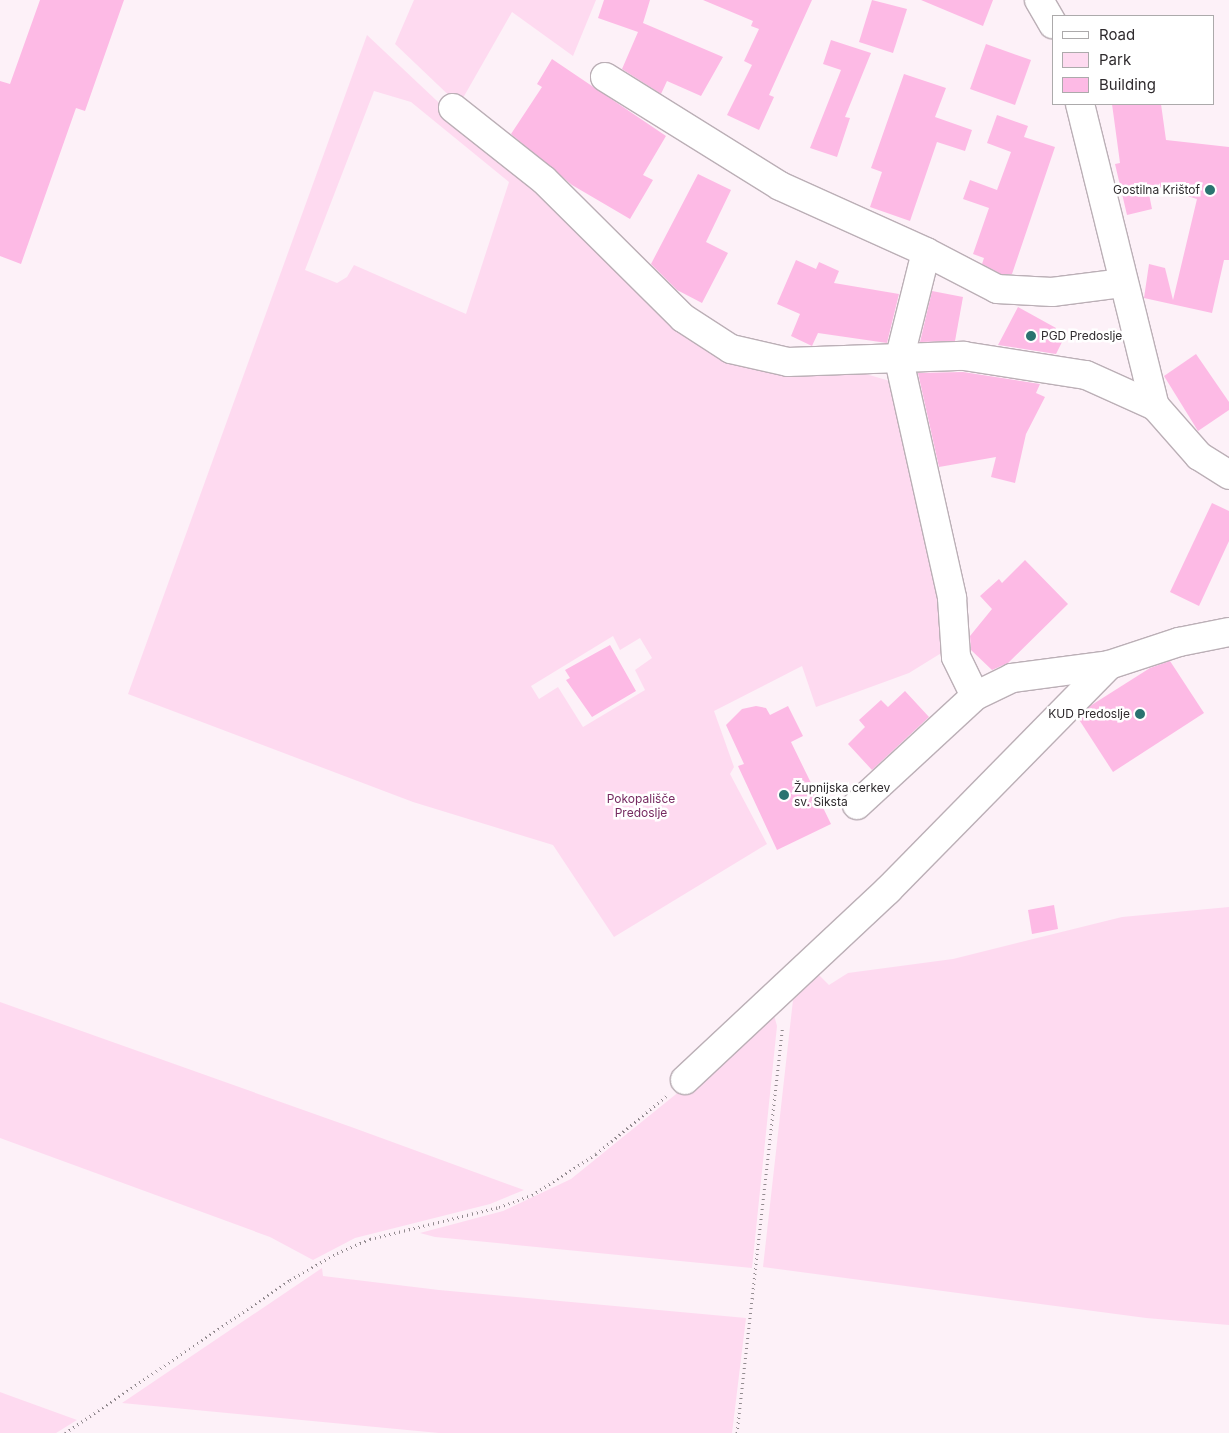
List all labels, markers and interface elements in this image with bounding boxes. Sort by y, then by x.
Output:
legend [1052,15,1214,105]
text: Road [1099,25,1135,44]
text: Park [1099,50,1131,69]
text: Building [1099,75,1156,94]
place label: Gostilna Krištof [1113,183,1200,197]
marker: Gostilna Krištof [1204,184,1216,196]
place label: PGD Predoslje [1041,329,1122,343]
marker: PGD Predoslje [1025,330,1037,342]
place label: KUD Predoslje [1048,707,1130,721]
marker: KUD Predoslje [1134,708,1146,720]
place label: Župnijska cerkev sv. Siksta [794,781,890,809]
marker: Župnijska cerkev sv. Siksta [778,789,790,801]
park label: Pokopališče Predoslje [607,792,675,820]

